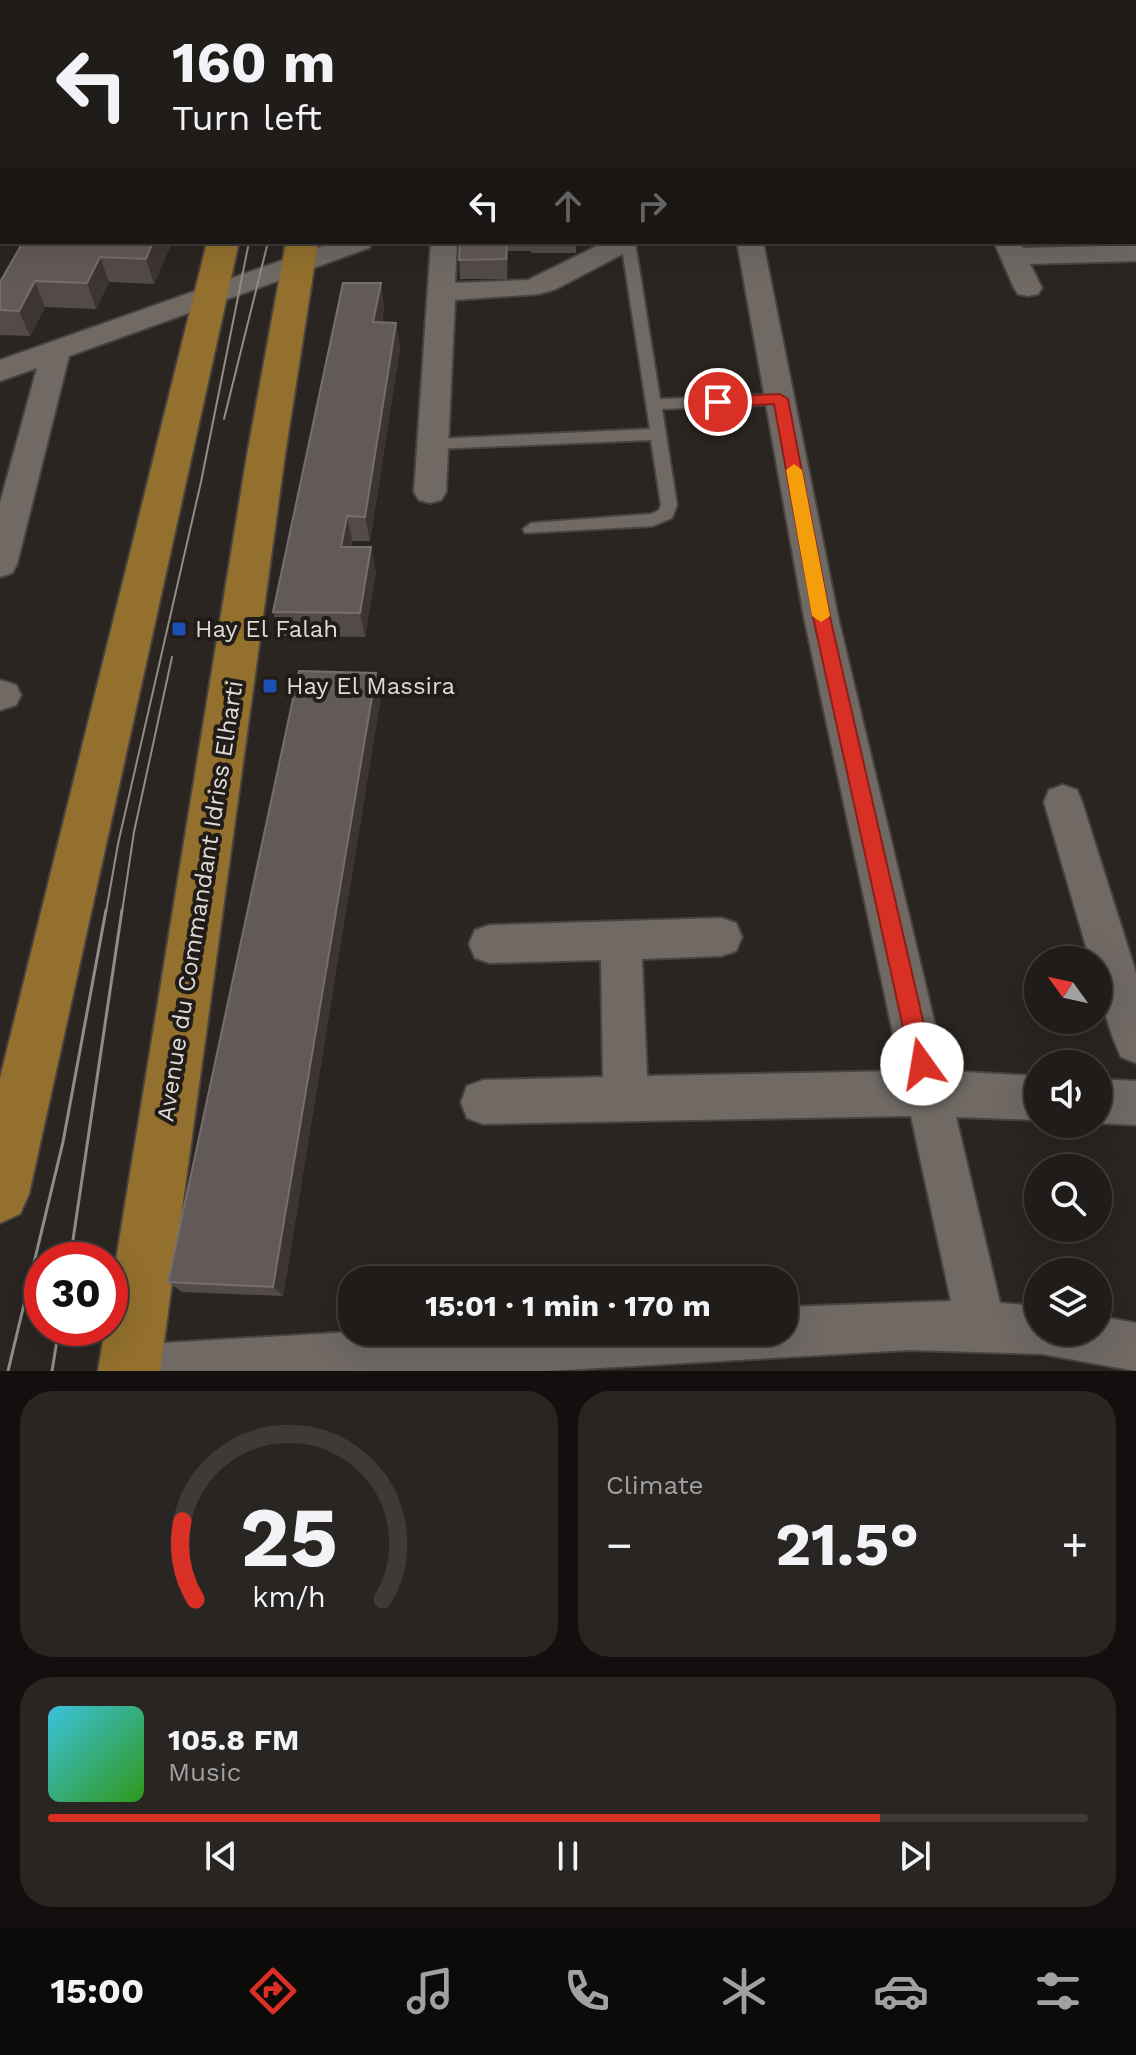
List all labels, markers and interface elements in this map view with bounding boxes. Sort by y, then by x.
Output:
text: 160 m [172,30,335,96]
icon: left [40,32,144,136]
text: Turn left [172,97,322,139]
icon: left [462,184,506,228]
icon: ahead [546,184,590,228]
icon: right [630,184,674,228]
pin [684,368,752,436]
icon: arrive [696,380,740,424]
place label: Hay El Falah [195,615,338,643]
marker: Hay El Falah [170,620,188,638]
place label: Hay El Massira [286,672,455,700]
marker: Hay El Massira [261,677,279,695]
street label: Avenue du Commandant Idriss Elharti [151,679,249,1123]
north arrow [1024,946,1112,1034]
map controls [1024,946,1112,1346]
position arrow [880,1022,964,1106]
button: sound [1024,1050,1112,1138]
button: search [1024,1154,1112,1242]
speed limit sign: 30 [24,1242,128,1346]
button: layers [1024,1258,1112,1346]
text: 15:01 · 1 min · 170 m [425,1288,711,1323]
text: Climate [606,1470,704,1500]
text: 25 [240,1489,338,1586]
text: 21.5° [775,1509,919,1580]
text: − [606,1519,633,1571]
text: + [1061,1519,1088,1571]
text: km/h [252,1580,326,1614]
text: 105.8 FM [168,1722,299,1757]
text: Music [168,1757,241,1787]
icon: previous [199,1834,243,1878]
icon: pause [546,1834,590,1878]
icon: next [893,1834,937,1878]
icon: directions [245,1963,301,2019]
icon: music [402,1963,458,2019]
icon: phone [559,1963,615,2019]
icon: climate [716,1963,772,2019]
icon: car [873,1963,929,2019]
icon: filters [1030,1963,1086,2019]
text: 15:00 [50,1970,144,2012]

